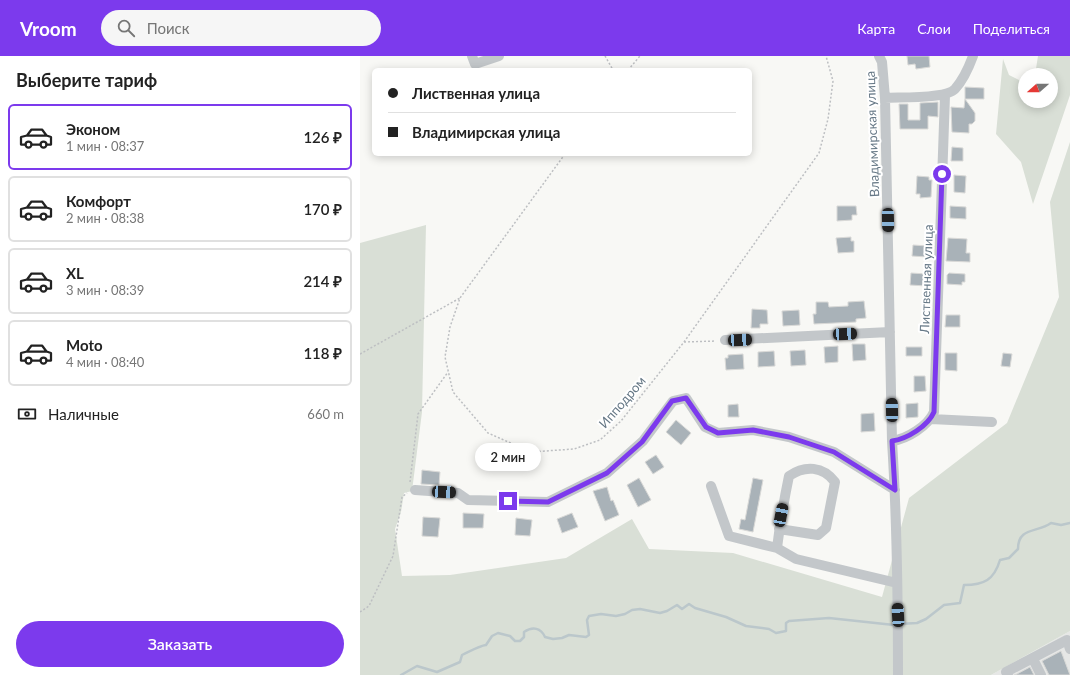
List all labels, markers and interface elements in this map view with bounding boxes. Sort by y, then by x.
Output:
search box [101,10,381,46]
text: Vroom [20,17,77,40]
icon: search [115,17,137,39]
text: Поиск [147,19,190,37]
text: Карта [857,20,895,37]
text: Слои [917,20,951,37]
text: Поделиться [973,20,1050,37]
north arrow [1018,68,1058,108]
map controls [1018,68,1058,108]
text: Выберите тариф [16,69,157,91]
street label: Владимирская улица [862,71,882,197]
text: Лиственная улица [412,84,540,102]
icon: car [18,119,54,155]
text: Эконом [66,120,120,138]
text: Владимирская улица [412,123,560,141]
text: 126 ₽ [303,128,342,146]
text: 1 мин · 08:37 [66,138,144,154]
route start [933,165,951,183]
icon: car [18,191,54,227]
text: Комфорт [66,192,131,210]
text: 170 ₽ [303,200,342,218]
car [882,208,894,232]
text: 2 мин · 08:38 [66,210,144,226]
street label: Лиственная улица [916,224,936,335]
icon: car [18,263,54,299]
text: XL [66,264,84,282]
text: 214 ₽ [303,272,342,290]
text: 3 мин · 08:39 [66,282,144,298]
car [833,327,857,341]
car [728,333,752,347]
icon: car [18,335,54,371]
text: Moto [66,336,103,354]
text: 118 ₽ [303,344,342,362]
text: 4 мин · 08:40 [66,354,144,370]
street label: Ипподром [595,373,649,431]
car [886,398,898,422]
icon: cash [16,403,38,425]
text: Наличные [48,405,119,423]
text: 660 m [307,406,344,422]
callout: 2 мин [475,443,541,471]
text: 2 мин [491,449,525,465]
car [432,485,456,499]
route end [499,492,517,510]
car [773,502,789,528]
car [891,603,905,627]
button: Заказать [16,621,344,667]

